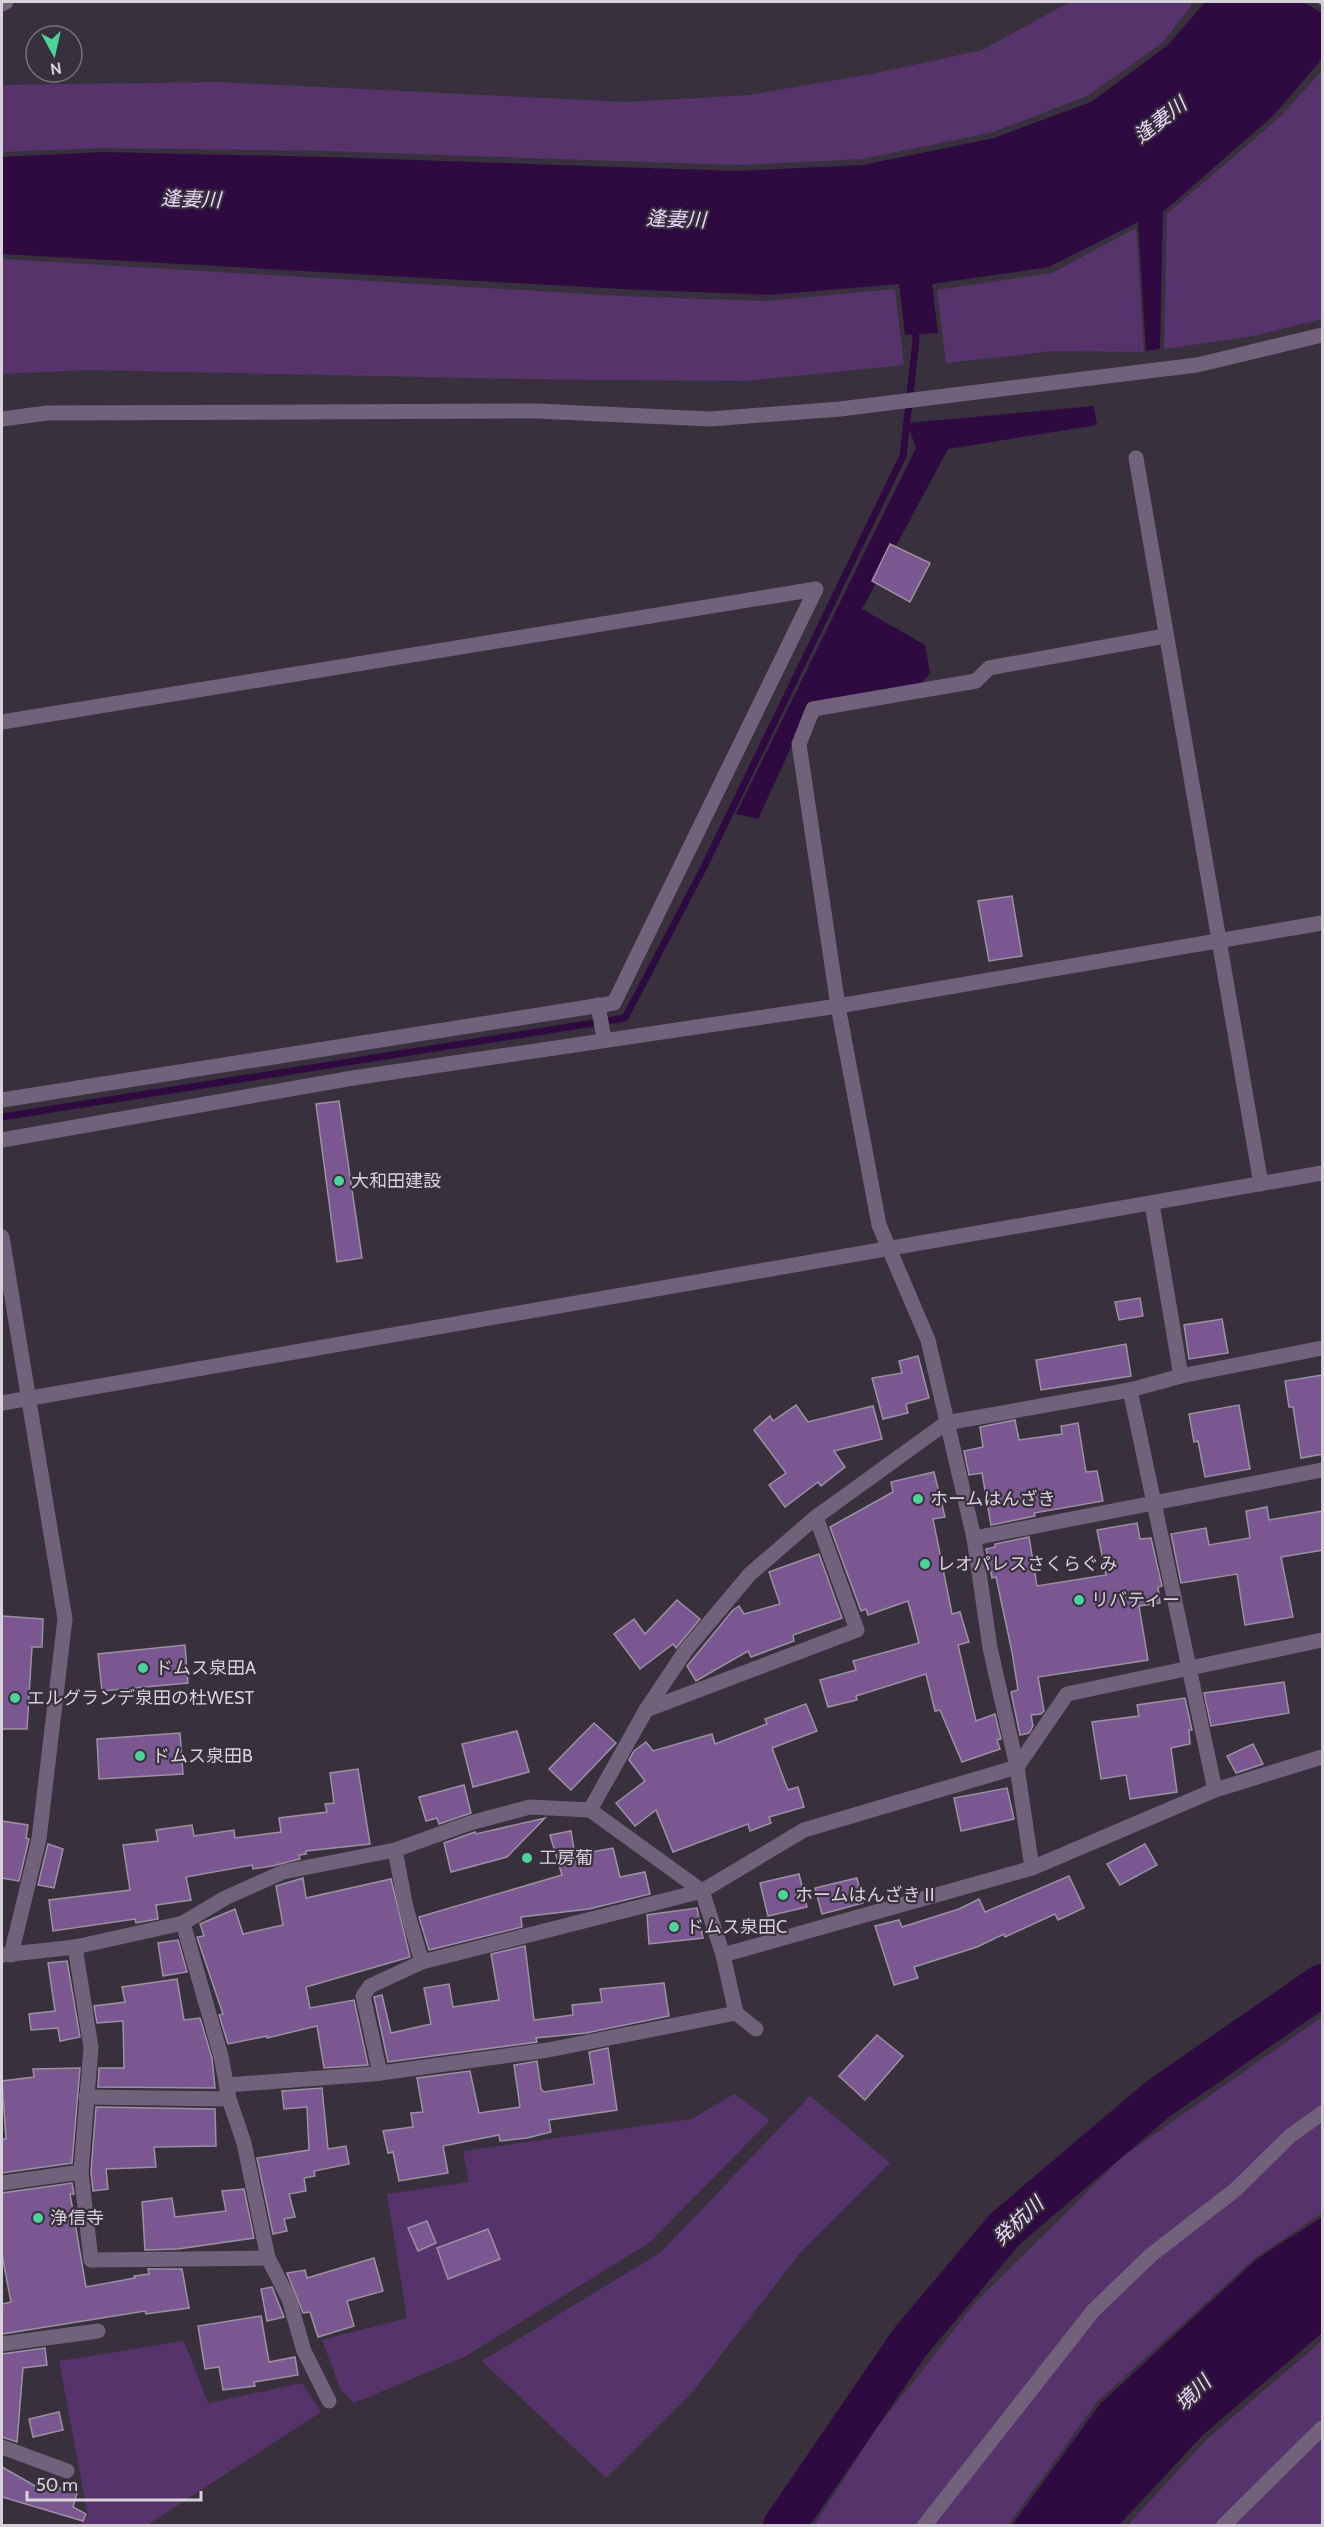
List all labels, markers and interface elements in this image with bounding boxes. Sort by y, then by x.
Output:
north arrow [24,24,84,84]
text: N [49,58,63,79]
water label: 逢妻川 [1129,91,1193,148]
water label: 逢妻川 [161,186,223,212]
water label: 逢妻川 [646,206,708,232]
place label: 大和田建設 [351,1170,441,1192]
marker: 大和田建設 [332,1174,346,1188]
place label: ホームはんざき [930,1488,1055,1510]
marker: ホームはんざき [911,1492,925,1506]
place label: レオパレスさくらぐみ [937,1553,1118,1575]
marker: レオパレスさくらぐみ [918,1557,932,1571]
place label: リバティー [1091,1589,1180,1611]
marker: リバティー [1072,1593,1086,1607]
place label: ドムス泉田A [155,1657,256,1679]
marker: ドムス泉田A [136,1661,150,1675]
place label: エルグランデ泉田の杜WEST [27,1687,255,1709]
marker: エルグランデ泉田の杜WEST [8,1691,22,1705]
place label: ドムス泉田B [152,1745,253,1767]
marker: ドムス泉田B [133,1749,147,1763]
place label: 工房葡 [539,1847,593,1869]
marker: 工房葡 [520,1851,534,1865]
place label: ホームはんざきⅡ [795,1884,938,1906]
marker: ホームはんざきⅡ [776,1888,790,1902]
place label: ドムス泉田C [686,1916,787,1938]
marker: ドムス泉田C [667,1920,681,1934]
water label: 発杭川 [988,2190,1050,2250]
place label: 浄信寺 [50,2207,104,2229]
marker: 浄信寺 [31,2211,45,2225]
water label: 境川 [1170,2369,1217,2416]
scale bar [27,2464,201,2502]
text: 50 m [36,2474,78,2496]

